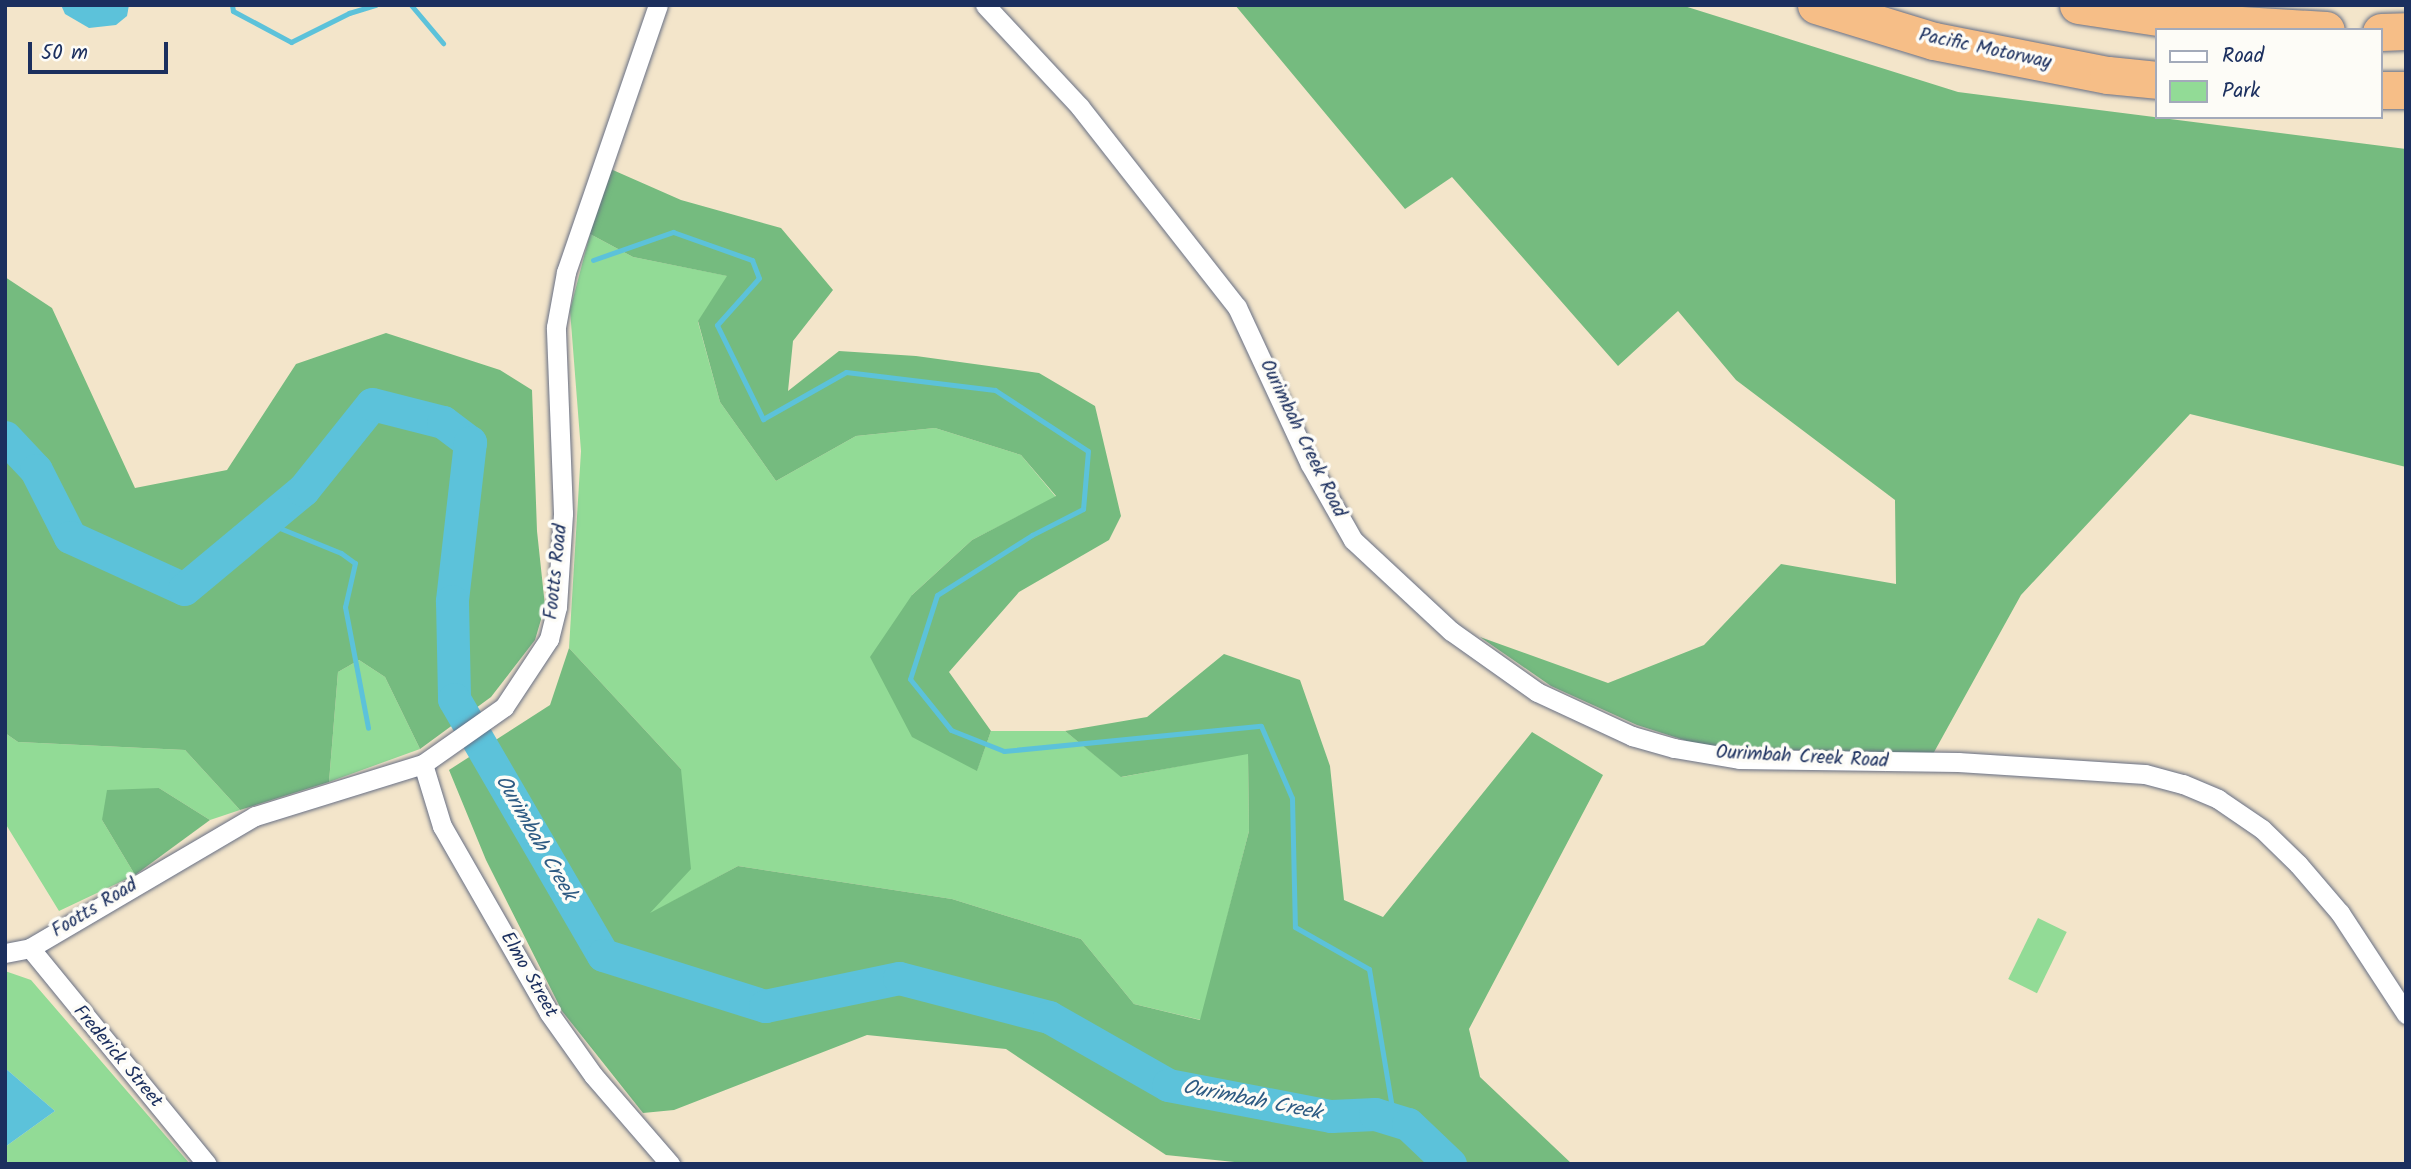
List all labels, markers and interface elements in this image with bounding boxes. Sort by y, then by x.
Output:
street label: Pacific Motorway [1917,25,2053,75]
scale bar [32,28,172,72]
legend [2156,28,2383,119]
text: 50 m [41,37,88,70]
text: Road [2222,40,2264,73]
text: Park [2222,75,2260,108]
street label: Ourimbah Creek Road [1254,356,1350,522]
street label: Footts Road [541,523,573,621]
street label: Ourimbah Creek Road [1715,742,1889,774]
water label: Ourimbah Creek [489,771,581,905]
street label: Footts Road [48,875,142,943]
street label: Elmo Street [494,928,562,1022]
street label: Frederick Street [68,1001,166,1113]
water label: Ourimbah Creek [1181,1075,1323,1127]

